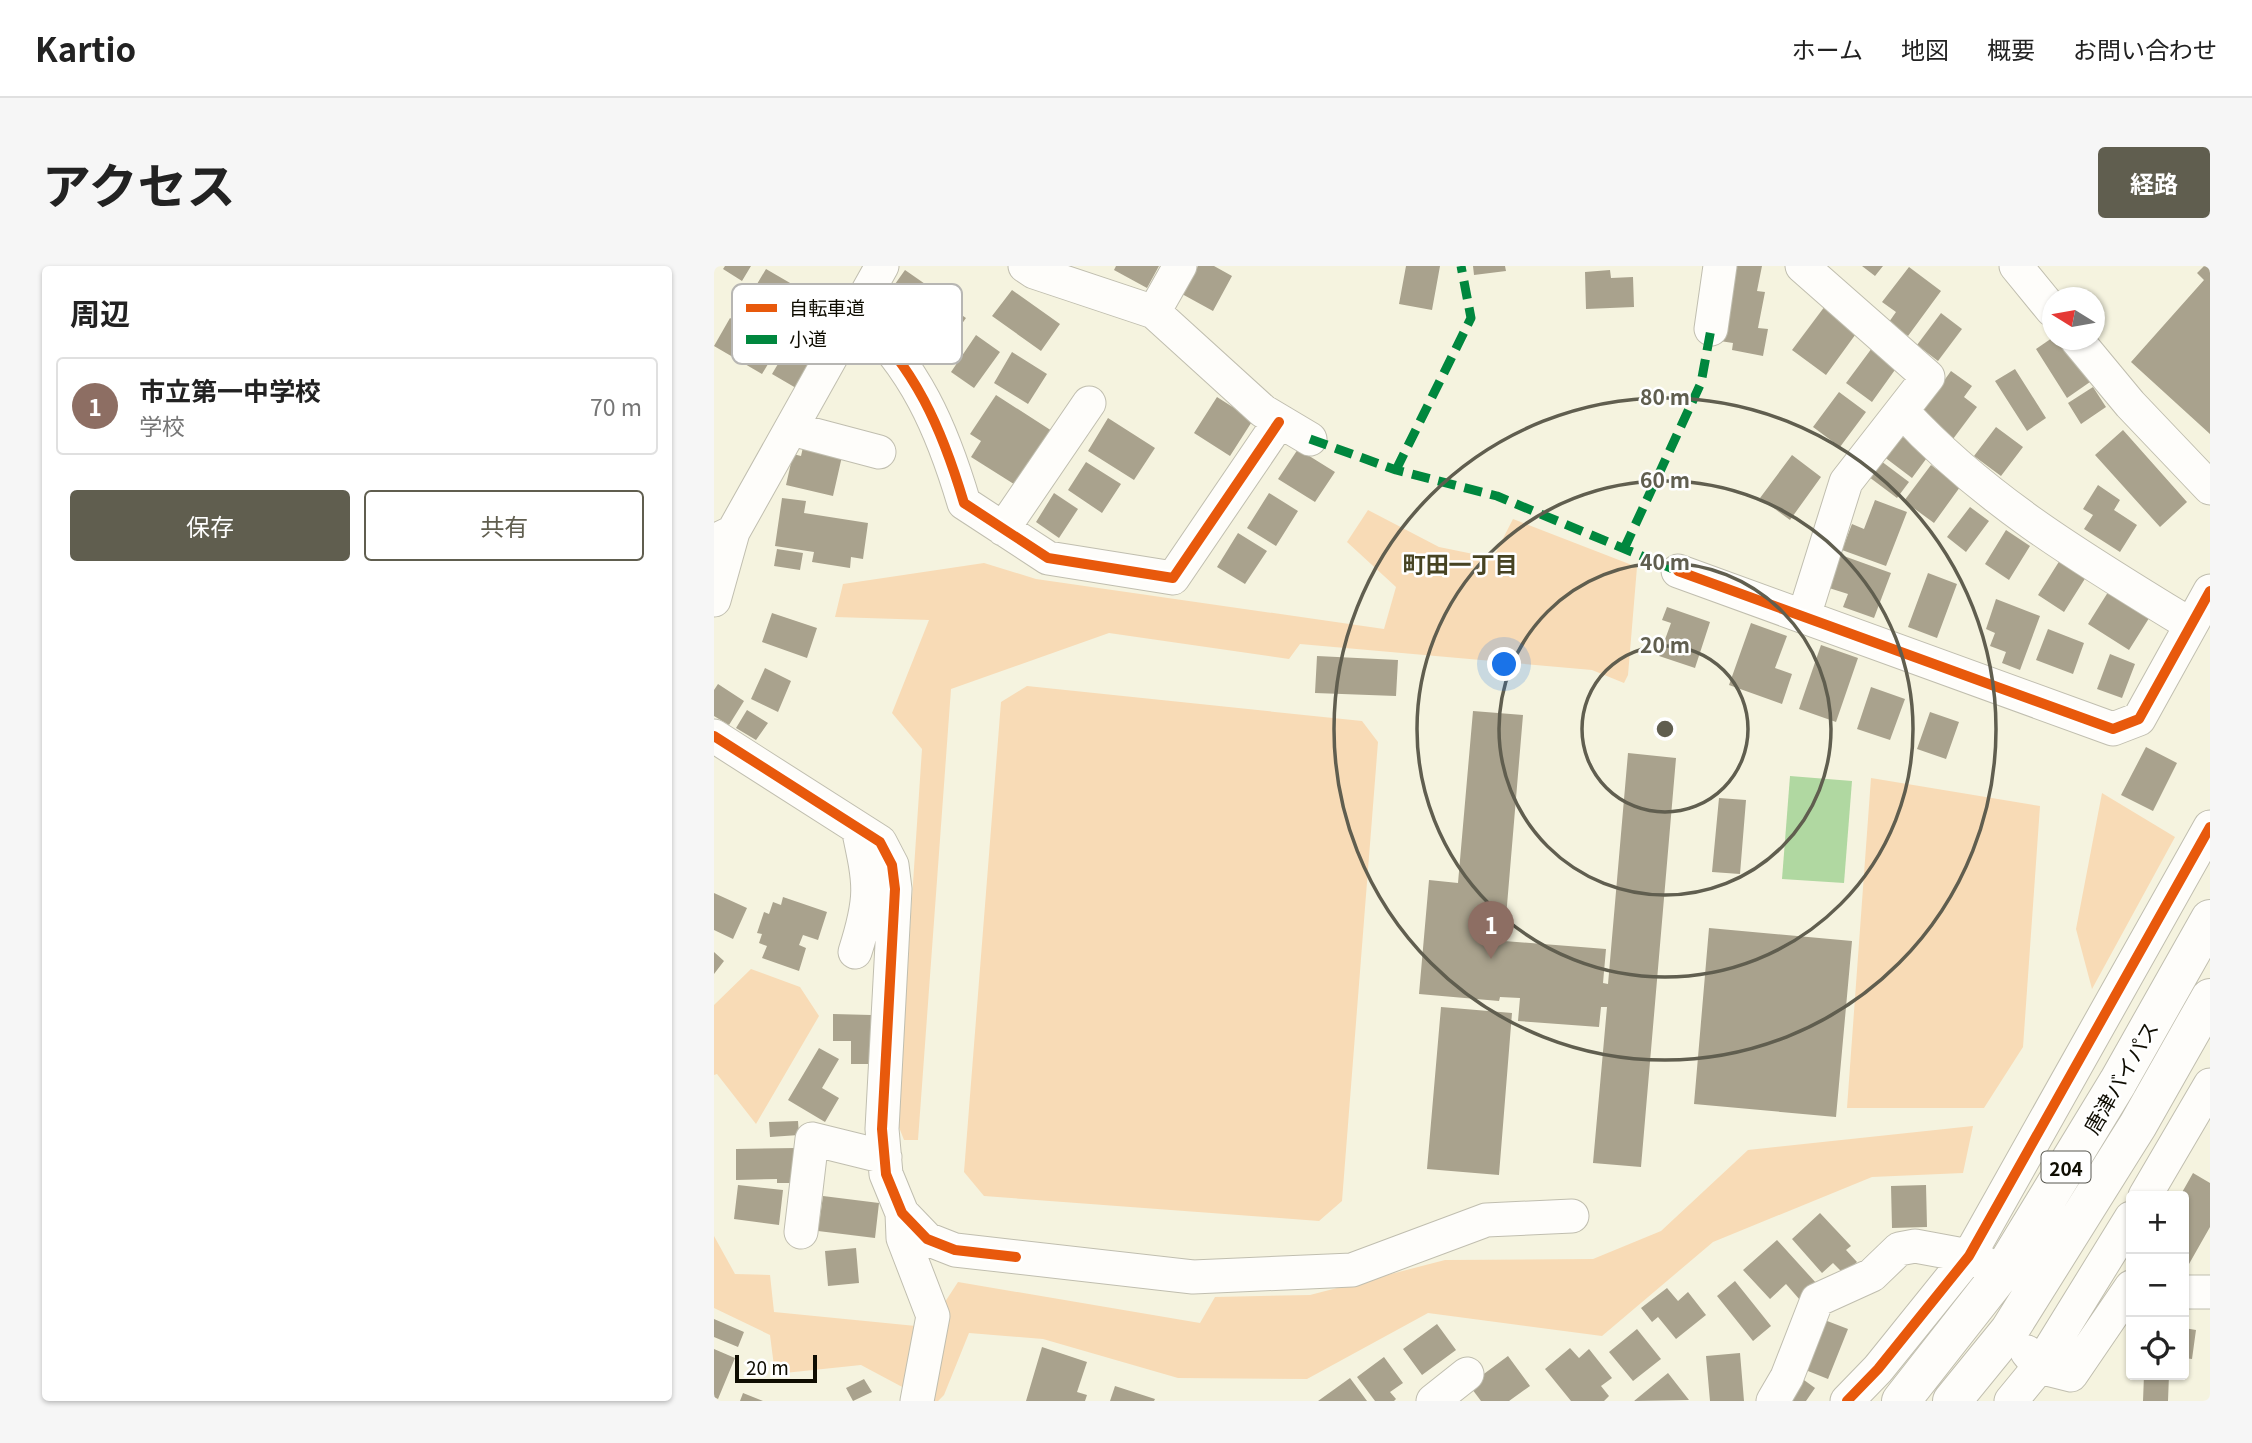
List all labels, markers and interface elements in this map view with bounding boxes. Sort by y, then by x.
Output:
text: Kartio [35,24,136,72]
text: ホーム [1792,31,1863,66]
text: 地図 [1901,31,1949,66]
text: 概要 [1987,31,2035,66]
text: お問い合わせ [2073,31,2217,66]
text: アクセス [42,147,236,218]
button: 経路 [2098,147,2210,218]
legend [732,284,962,364]
north arrow [2042,287,2105,350]
text: 周辺 [70,290,130,334]
text: 自転車道 [789,293,865,320]
text: 小道 [789,324,827,351]
text: 市立第一中学校 [139,371,321,408]
text: 80 m [1640,381,1690,411]
text: 1 [88,389,102,423]
text: 70 m [590,389,642,423]
text: 学校 [139,408,185,442]
text: 60 m [1640,464,1690,494]
button: 保存 [70,490,350,561]
button: 共有 [364,490,644,561]
district label: 町田一丁目 [1403,546,1518,580]
text: 40 m [1640,546,1690,576]
text: 20 m [1640,629,1690,659]
your location [1487,647,1521,681]
centre of rings [1653,717,1677,741]
pin: 1 [1468,901,1514,959]
street label: 唐津バイパス [2076,1015,2164,1139]
road number: 204 [2042,1152,2090,1183]
map controls [2126,1191,2189,1380]
button: + [2126,1191,2189,1254]
button: − [2126,1254,2189,1317]
button: locate [2126,1317,2189,1380]
scale bar [735,1352,817,1384]
text: 20 m [746,1353,789,1380]

